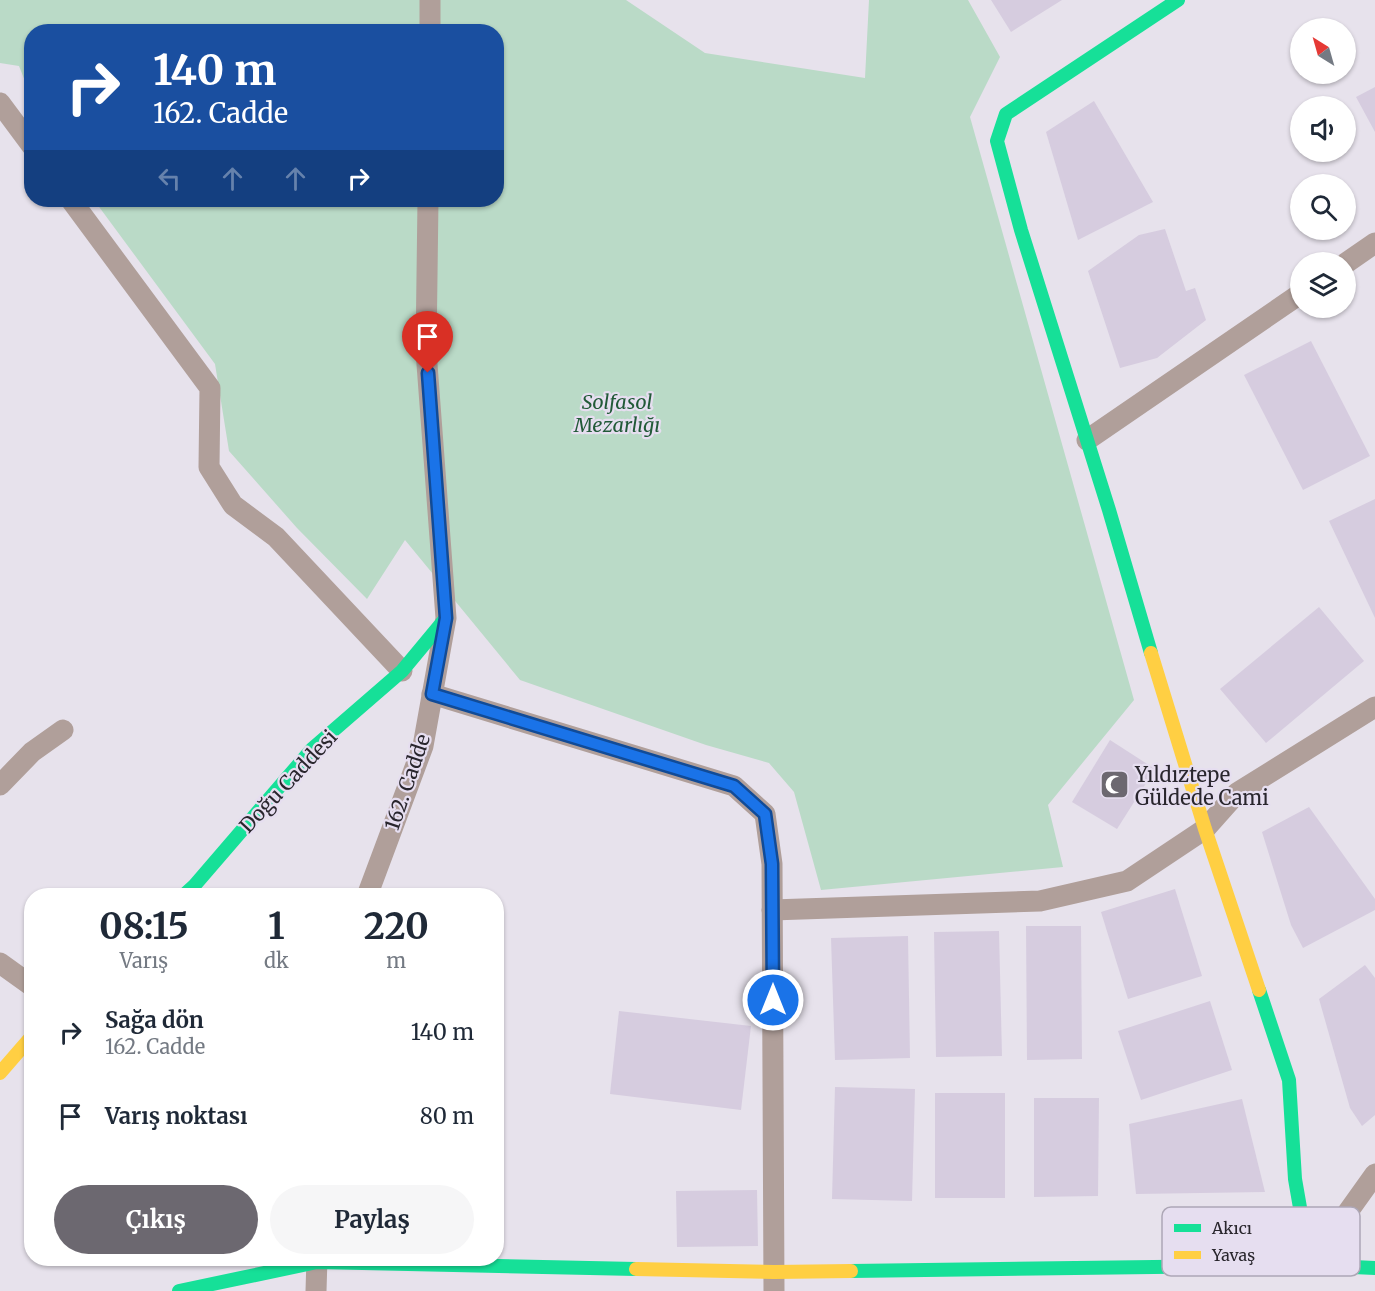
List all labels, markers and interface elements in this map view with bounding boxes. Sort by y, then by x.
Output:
north arrow [1290,18,1356,84]
map controls [1290,18,1356,318]
text: 140 m [153,44,276,96]
icon: right [54,48,132,126]
text: 162. Cadde [153,96,288,130]
button: sound [1290,96,1356,162]
icon: left [153,162,186,195]
icon: ahead [216,162,249,195]
icon: ahead [279,162,312,195]
icon: right [342,162,375,195]
button: search [1290,174,1356,240]
button: layers [1290,252,1356,318]
pin [402,311,453,373]
icon: arrive [411,320,444,353]
park label: Solfasol Mezarlığı [573,389,660,437]
street label: Doğu Caddesi [234,724,342,838]
street label: 162. Cadde [379,731,435,833]
place label: Yıldıztepe Güldede Cami [1134,762,1269,810]
mosque icon: Yıldıztepe Güldede Cami [1098,769,1130,801]
text: 08:15 [99,904,189,949]
text: 1 [268,904,285,949]
text: 220 [364,904,429,949]
text: Varış [120,948,168,973]
text: dk [264,948,289,973]
text: m [386,948,406,973]
position arrow [741,968,805,1032]
text: Sağa dön [105,1006,204,1034]
icon: right [54,1016,87,1049]
text: 140 m [411,1018,474,1046]
text: 162. Cadde [105,1034,205,1059]
icon: arrive [54,1100,87,1133]
text: Varış noktası [105,1102,247,1130]
text: 80 m [420,1102,474,1130]
button: Çıkış [54,1185,258,1254]
button: Paylaş [270,1185,474,1254]
legend [1162,1207,1360,1276]
text: Akıcı [1211,1218,1252,1238]
text: Yavaş [1211,1245,1255,1265]

